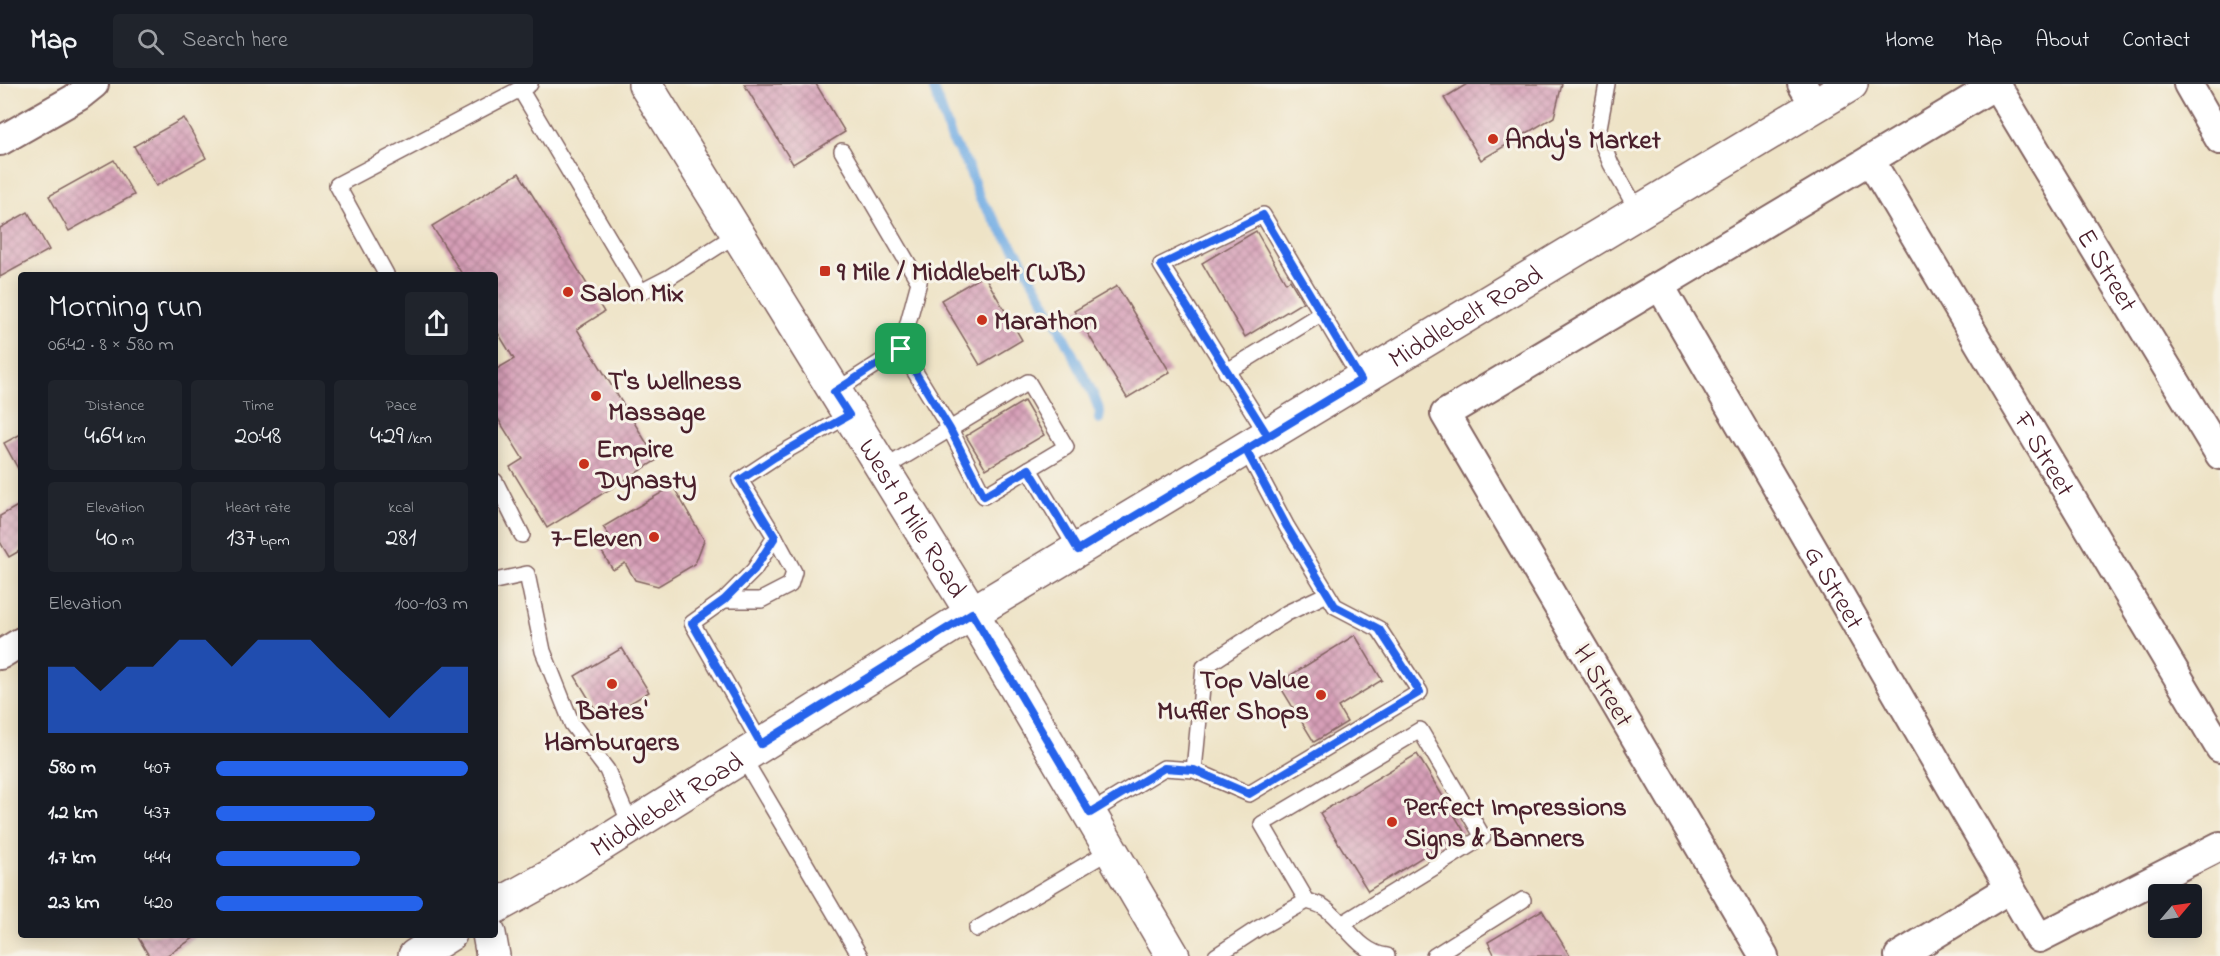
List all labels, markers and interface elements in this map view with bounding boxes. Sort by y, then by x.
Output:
search box [113,14,533,68]
text: Map [30,21,77,62]
icon: search [134,25,167,58]
text: Search here [182,25,288,57]
text: Home [1885,26,1934,56]
text: Map [1967,26,2002,56]
text: About [2035,26,2089,56]
text: Contact [2122,26,2190,56]
place label: Andy's Market [1505,122,1662,161]
marker: Andy's Market [1486,132,1500,146]
street label: E Street [2065,222,2146,320]
place label: 9 Mile / Middlebelt (WB) [836,254,1085,293]
street label: Middlebelt Road [1382,257,1551,380]
marker: 9 Mile / Middlebelt (WB) [818,264,832,278]
place label: Salon Mix [580,275,684,314]
text: Morning run [48,284,202,332]
marker: Salon Mix [561,285,575,299]
button: share [405,292,468,355]
place label: Marathon [994,303,1097,342]
marker: Marathon [975,313,989,327]
pin [875,323,926,374]
text: 06:42 · 8 × 580 m [48,331,174,360]
icon: arrive [884,332,917,365]
place label: T's Wellness Massage [608,363,742,434]
marker: T's Wellness Massage [589,389,603,403]
text: Distance [86,394,144,418]
text: Time [242,394,274,418]
text: Pace [385,394,417,418]
street label: F Street [2002,405,2083,505]
text: 4.64 [84,418,122,456]
text: 20:48 [235,418,281,456]
text: 4:29 [370,418,404,456]
text: km [122,427,146,451]
text: /km [404,427,432,451]
place label: Empire Dynasty [594,431,697,501]
street label: West 9 Mile Road [847,432,975,606]
marker: Empire Dynasty [577,457,591,471]
text: Elevation [86,496,144,520]
text: Heart rate [225,496,291,520]
text: kcal [388,496,414,520]
text: 40 [96,520,118,558]
text: 137 [226,520,256,558]
text: 281 [386,520,416,558]
place label: 7-Eleven [551,520,642,559]
text: m [118,529,134,553]
text: bpm [256,529,290,553]
marker: 7-Eleven [647,530,661,544]
street label: G Street [1793,539,1873,638]
text: Elevation [48,590,122,619]
text: 100–103 m [395,590,468,619]
street label: H Street [1562,637,1642,735]
place label: Top Value Muffler Shops [1157,662,1310,732]
marker: Bates' Hamburgers [605,677,619,691]
marker: Top Value Muffler Shops [1314,688,1328,702]
place label: Bates' Hamburgers [544,693,680,764]
street label: Middlebelt Road [584,744,752,869]
text: 580 m [48,754,96,783]
text: 4:07 [144,754,171,783]
place label: Perfect Impressions Signs & Banners [1404,789,1627,860]
text: 1.2 km [48,799,98,828]
text: 4:37 [144,799,170,828]
marker: Perfect Impressions Signs & Banners [1385,815,1399,829]
text: 1.7 km [48,844,96,873]
text: 4:44 [144,844,170,873]
north arrow [2148,884,2202,938]
map controls [2148,884,2202,938]
text: 2.3 km [48,889,100,918]
text: 4:20 [144,889,173,918]

